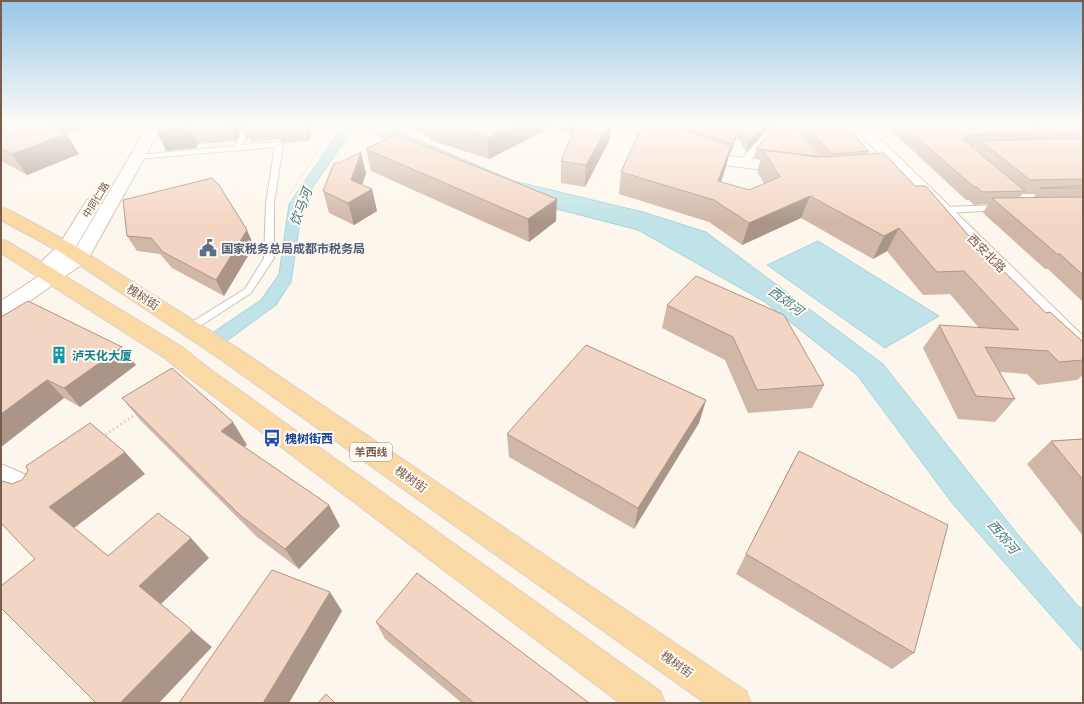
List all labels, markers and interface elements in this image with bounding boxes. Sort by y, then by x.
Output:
street label: 中同仁路 [80,180,112,220]
water label: 饮马河 [286,183,317,228]
street label: 西安北路 [965,231,1009,275]
public building icon: 国家税务总局成都市税务局 [198,238,218,258]
place label: 国家税务总局成都市税务局 [221,241,365,256]
street label: 槐树街 [124,281,162,313]
water label: 西郊河 [765,283,809,321]
building icon: 泸天化大厦 [49,345,69,365]
place label: 泸天化大厦 [72,348,132,363]
bus stop icon: 槐树街西 [262,428,282,448]
place label: 槐树街西 [285,431,333,446]
road number: 羊西线 [350,443,392,461]
street label: 槐树街 [392,463,430,495]
water label: 西郊河 [984,517,1024,560]
street label: 槐树街 [658,648,696,680]

